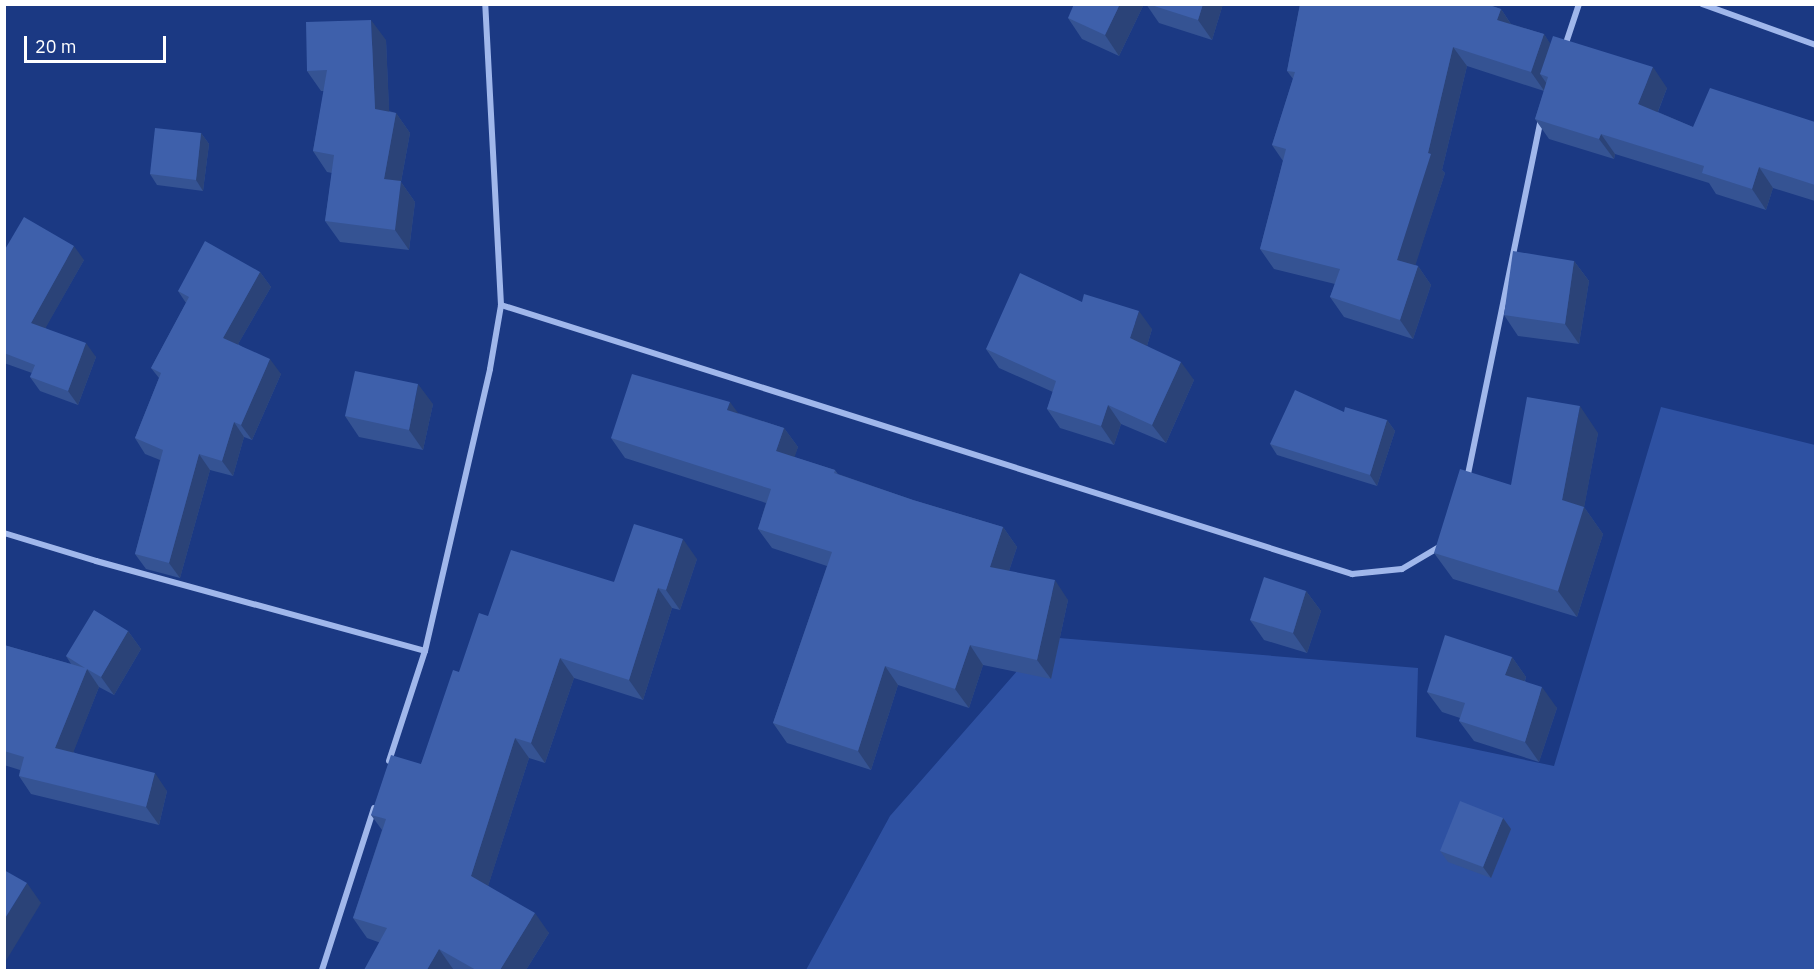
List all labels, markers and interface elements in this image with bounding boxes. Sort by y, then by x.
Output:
scale bar [27,24,170,62]
text: 20 m [35,35,77,58]

